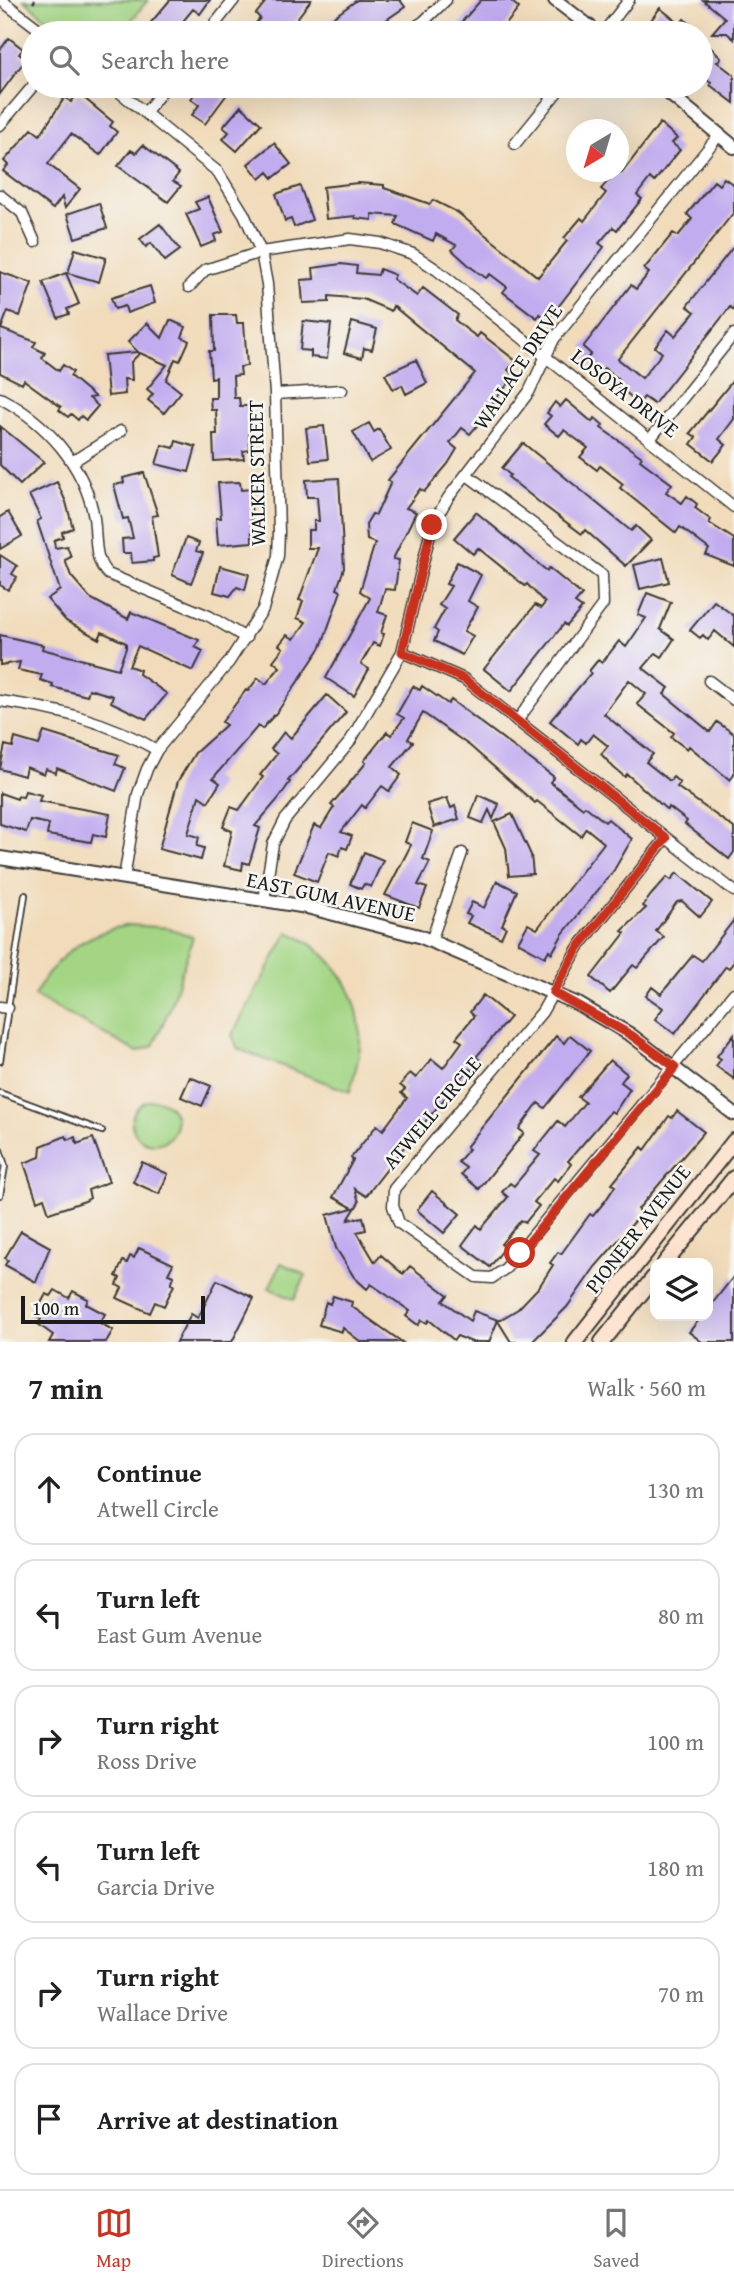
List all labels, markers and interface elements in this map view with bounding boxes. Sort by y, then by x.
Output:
search box [21,21,713,98]
text: Search here [101,40,229,79]
icon: search [45,41,83,79]
north arrow [566,119,629,182]
street label: WALLACE DRIVE [465,298,570,436]
street label: LOSOYA DRIVE [565,341,686,445]
street label: WALKER STREET [240,399,273,546]
route end [416,509,447,540]
street label: EAST GUM AVENUE [244,863,419,930]
street label: ATWELL CIRCLE [375,1049,488,1176]
street label: PIONEER AVENUE [577,1157,698,1300]
route start [504,1237,535,1268]
map controls [650,1258,713,1321]
button: layers [650,1258,713,1321]
scale bar [21,1293,205,1325]
text: 100 m [32,1294,79,1322]
text: 7 min [28,1366,103,1410]
text: Walk · 560 m [587,1371,706,1404]
text: Continue [97,1453,202,1492]
icon: ahead [30,1470,68,1508]
text: 130 m [647,1473,704,1506]
text: Atwell Circle [97,1492,219,1525]
text: Turn left [97,1579,200,1618]
icon: left [30,1596,68,1634]
text: 80 m [658,1599,704,1632]
text: East Gum Avenue [97,1618,262,1651]
text: Turn right [97,1705,219,1744]
icon: right [30,1722,68,1760]
text: 100 m [647,1725,704,1758]
text: Ross Drive [97,1744,197,1777]
text: Turn left [97,1831,200,1870]
icon: left [30,1848,68,1886]
text: 180 m [647,1851,704,1884]
text: Garcia Drive [97,1870,215,1903]
text: Turn right [97,1957,219,1996]
icon: right [30,1974,68,2012]
text: 70 m [658,1977,704,2010]
text: Wallace Drive [97,1996,228,2029]
icon: arrive [30,2100,68,2138]
text: Arrive at destination [97,2100,338,2139]
tab: Map [95,2204,133,2274]
tab: Directions [322,2204,404,2274]
tab: Saved [593,2204,639,2274]

